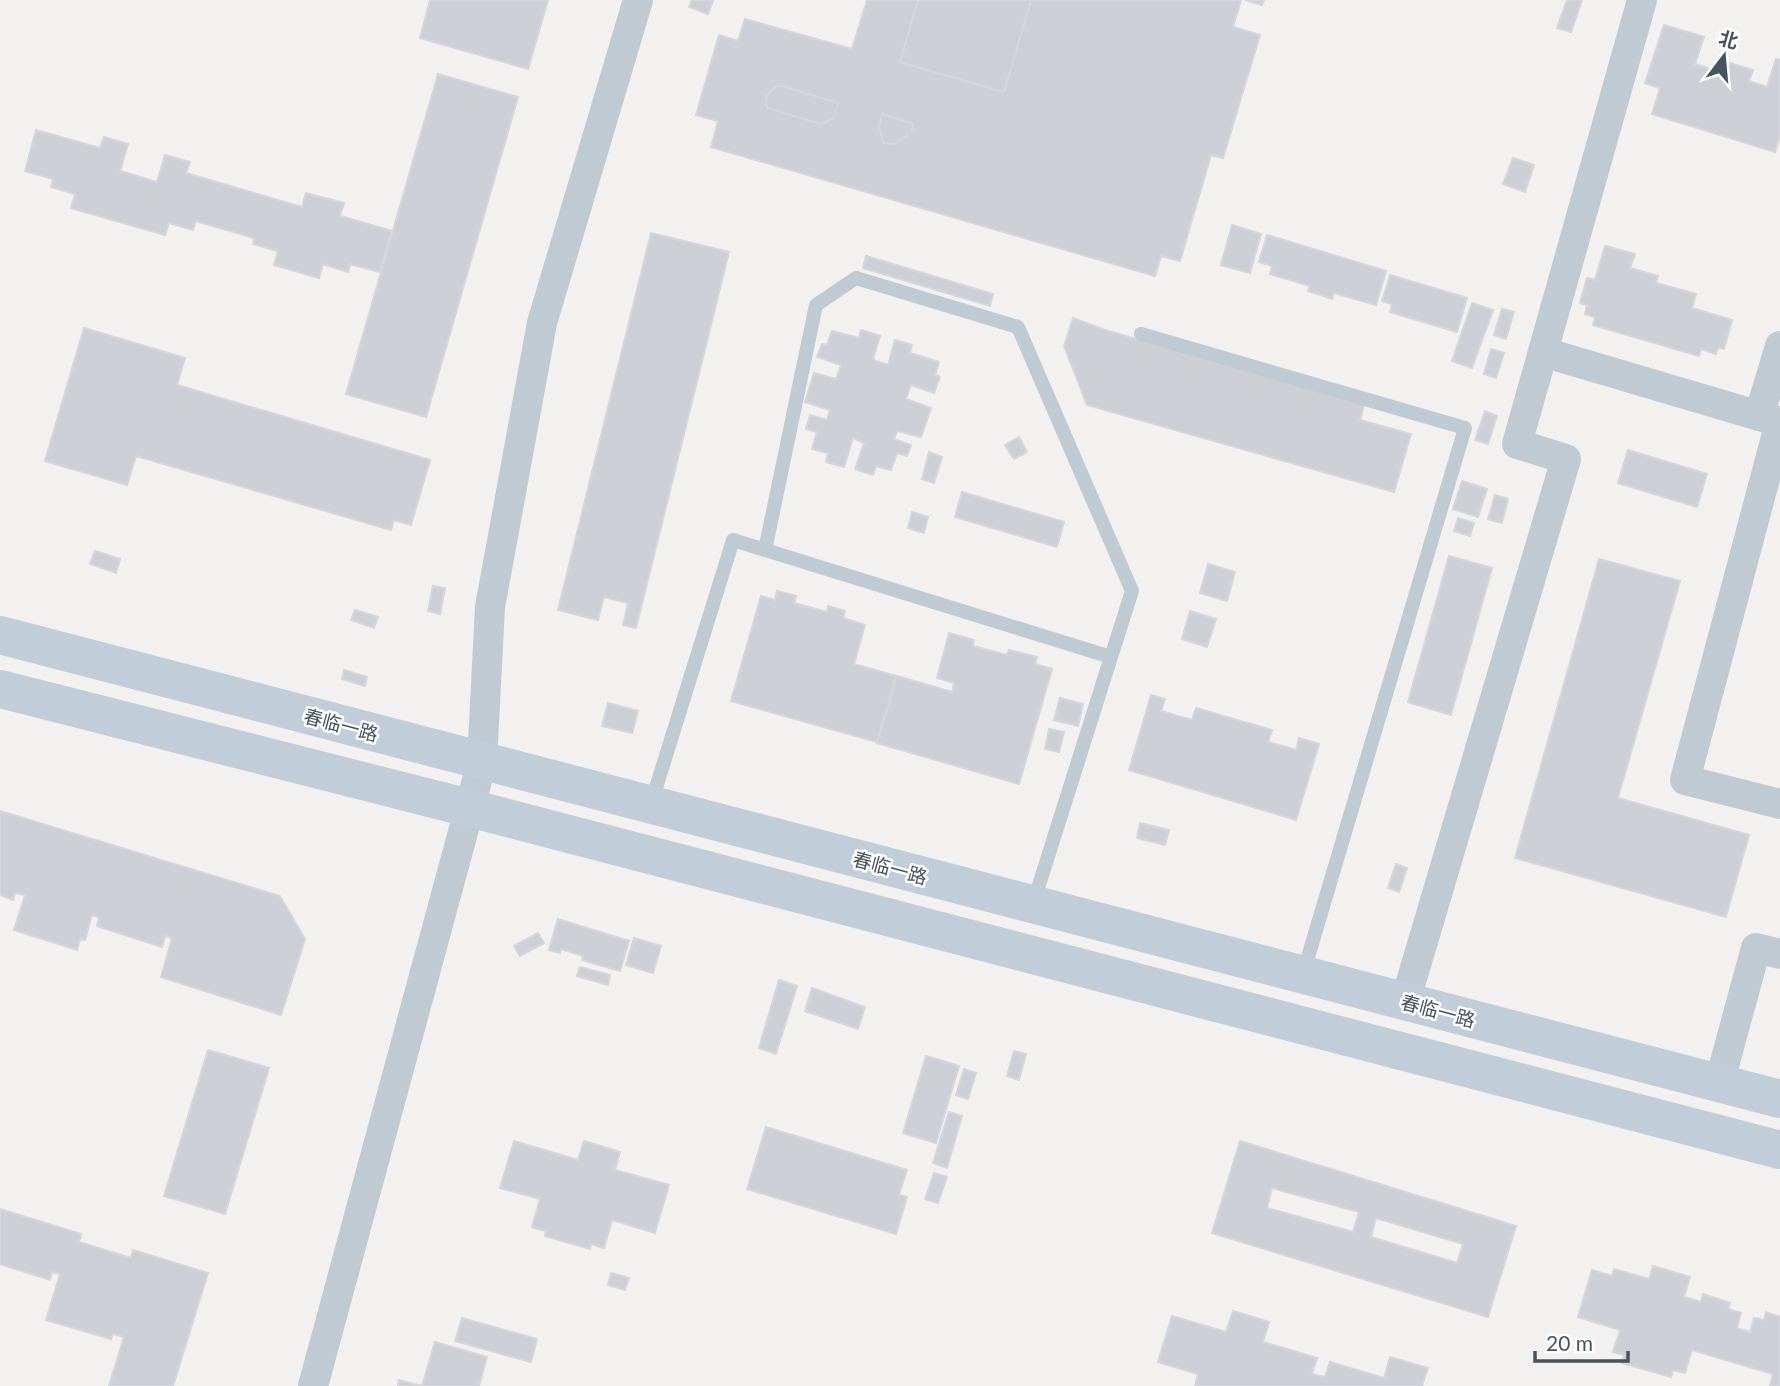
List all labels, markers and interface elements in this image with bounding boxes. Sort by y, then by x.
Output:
north arrow [1689,21,1759,91]
text: 北 [1717,26,1741,53]
street label: 春临一路 [301,704,381,745]
street label: 春临一路 [850,847,930,888]
street label: 春临一路 [1398,990,1478,1031]
scale bar [1535,1320,1628,1364]
text: 20 m [1546,1330,1593,1355]

